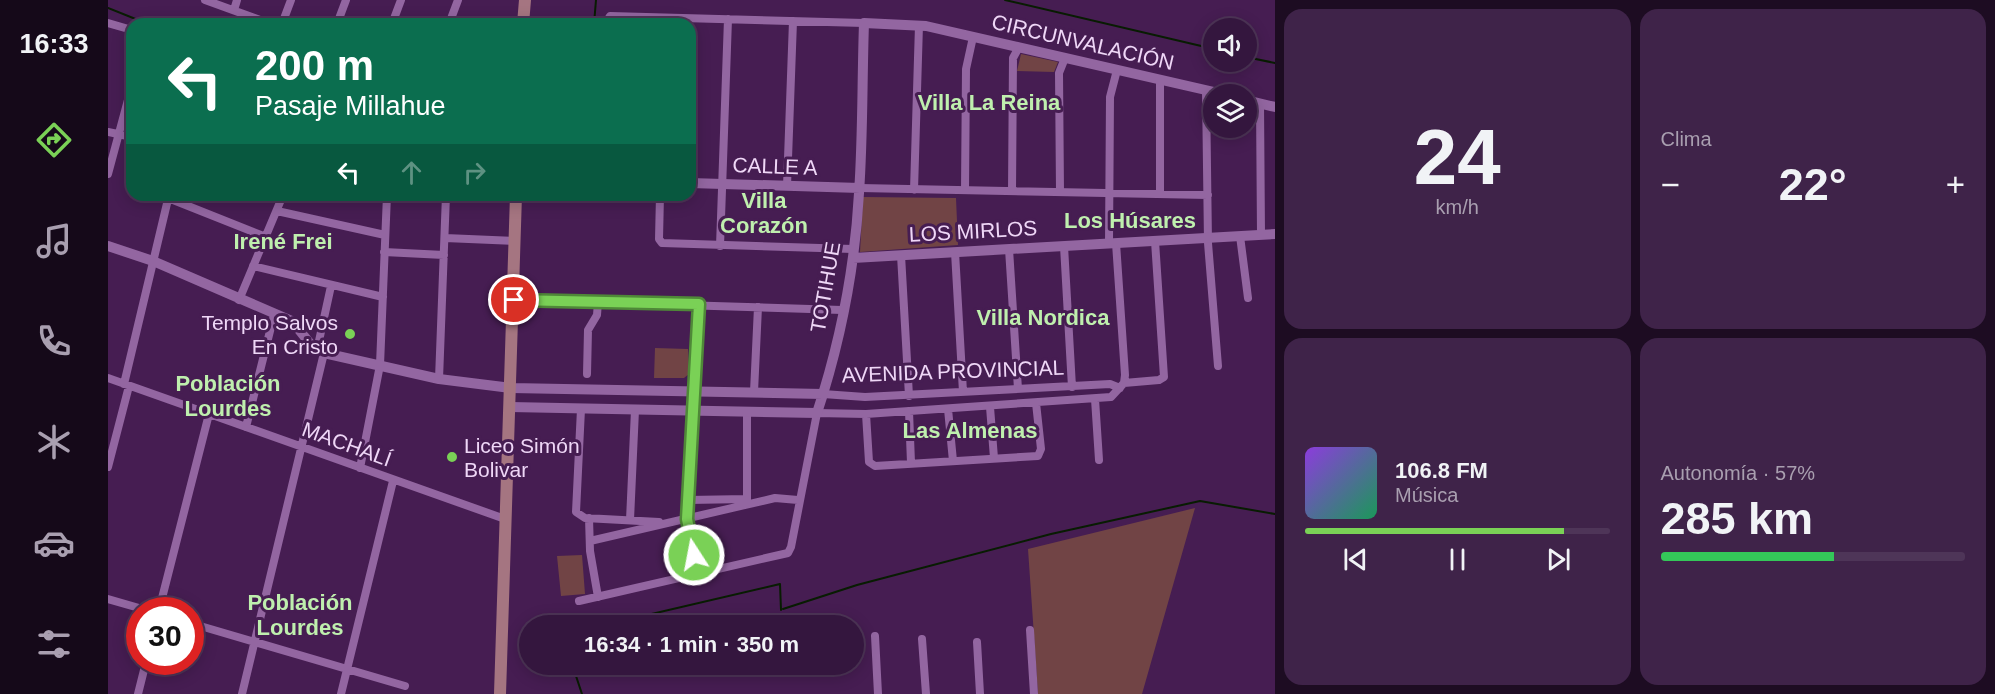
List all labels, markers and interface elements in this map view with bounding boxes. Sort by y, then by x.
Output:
street label: CIRCUNVALACIÓN [990,10,1176,74]
map controls [1203,18,1257,138]
button: sound [1203,18,1257,72]
text: 16:33 [19,29,89,59]
icon: left [156,42,234,120]
text: 200 m [255,42,374,89]
button: layers [1203,84,1257,138]
district label: Villa La Reina [918,90,1061,115]
text: Pasaje Millahue [255,91,446,121]
text: 24 [1414,113,1501,201]
icon: directions [33,119,75,161]
text: Clima [1661,128,1712,150]
street label: CALLE A [732,153,818,179]
icon: left [332,156,365,189]
icon: ahead [395,156,428,189]
icon: right [458,156,491,189]
text: 22° [1779,159,1847,210]
text: − [1661,166,1680,203]
text: + [1946,166,1965,203]
district label: Villa Corazón [720,188,808,238]
text: km/h [1436,196,1479,218]
district label: Los Húsares [1064,208,1196,233]
street label: LOS MIRLOS [908,216,1038,246]
icon: music [33,220,75,262]
district label: Irené Frei [233,229,333,254]
street label: TOTIHUE [806,240,844,334]
pin [488,274,539,325]
icon: arrive [497,283,530,316]
district label: Villa Nordica [977,305,1110,330]
place label: Templo Salvos En Cristo [201,311,338,358]
icon: phone [33,320,75,362]
marker: Templo Salvos En Cristo [343,327,357,341]
street label: AVENIDA PROVINCIAL [841,356,1065,386]
district label: Población Lourdes [175,371,281,421]
street label: MACHALÍ [299,417,395,471]
district label: Las Almenas [903,418,1037,443]
icon: climate [33,421,75,463]
place label: Liceo Simón Bolivar [464,434,580,481]
marker: Liceo Simón Bolivar [445,450,459,464]
text: 106.8 FM [1395,458,1488,483]
text: Autonomía · 57% [1661,462,1815,484]
text: Música [1395,484,1458,506]
text: 285 km [1661,493,1813,544]
icon: car [33,522,75,564]
position arrow [662,523,726,587]
icon: previous [1339,543,1372,576]
icon: pause [1441,543,1474,576]
icon: next [1542,543,1575,576]
district label: Población Lourdes [247,590,353,640]
speed limit sign: 30 [126,597,204,675]
icon: filters [33,623,75,665]
text: 16:34 · 1 min · 350 m [584,632,799,657]

